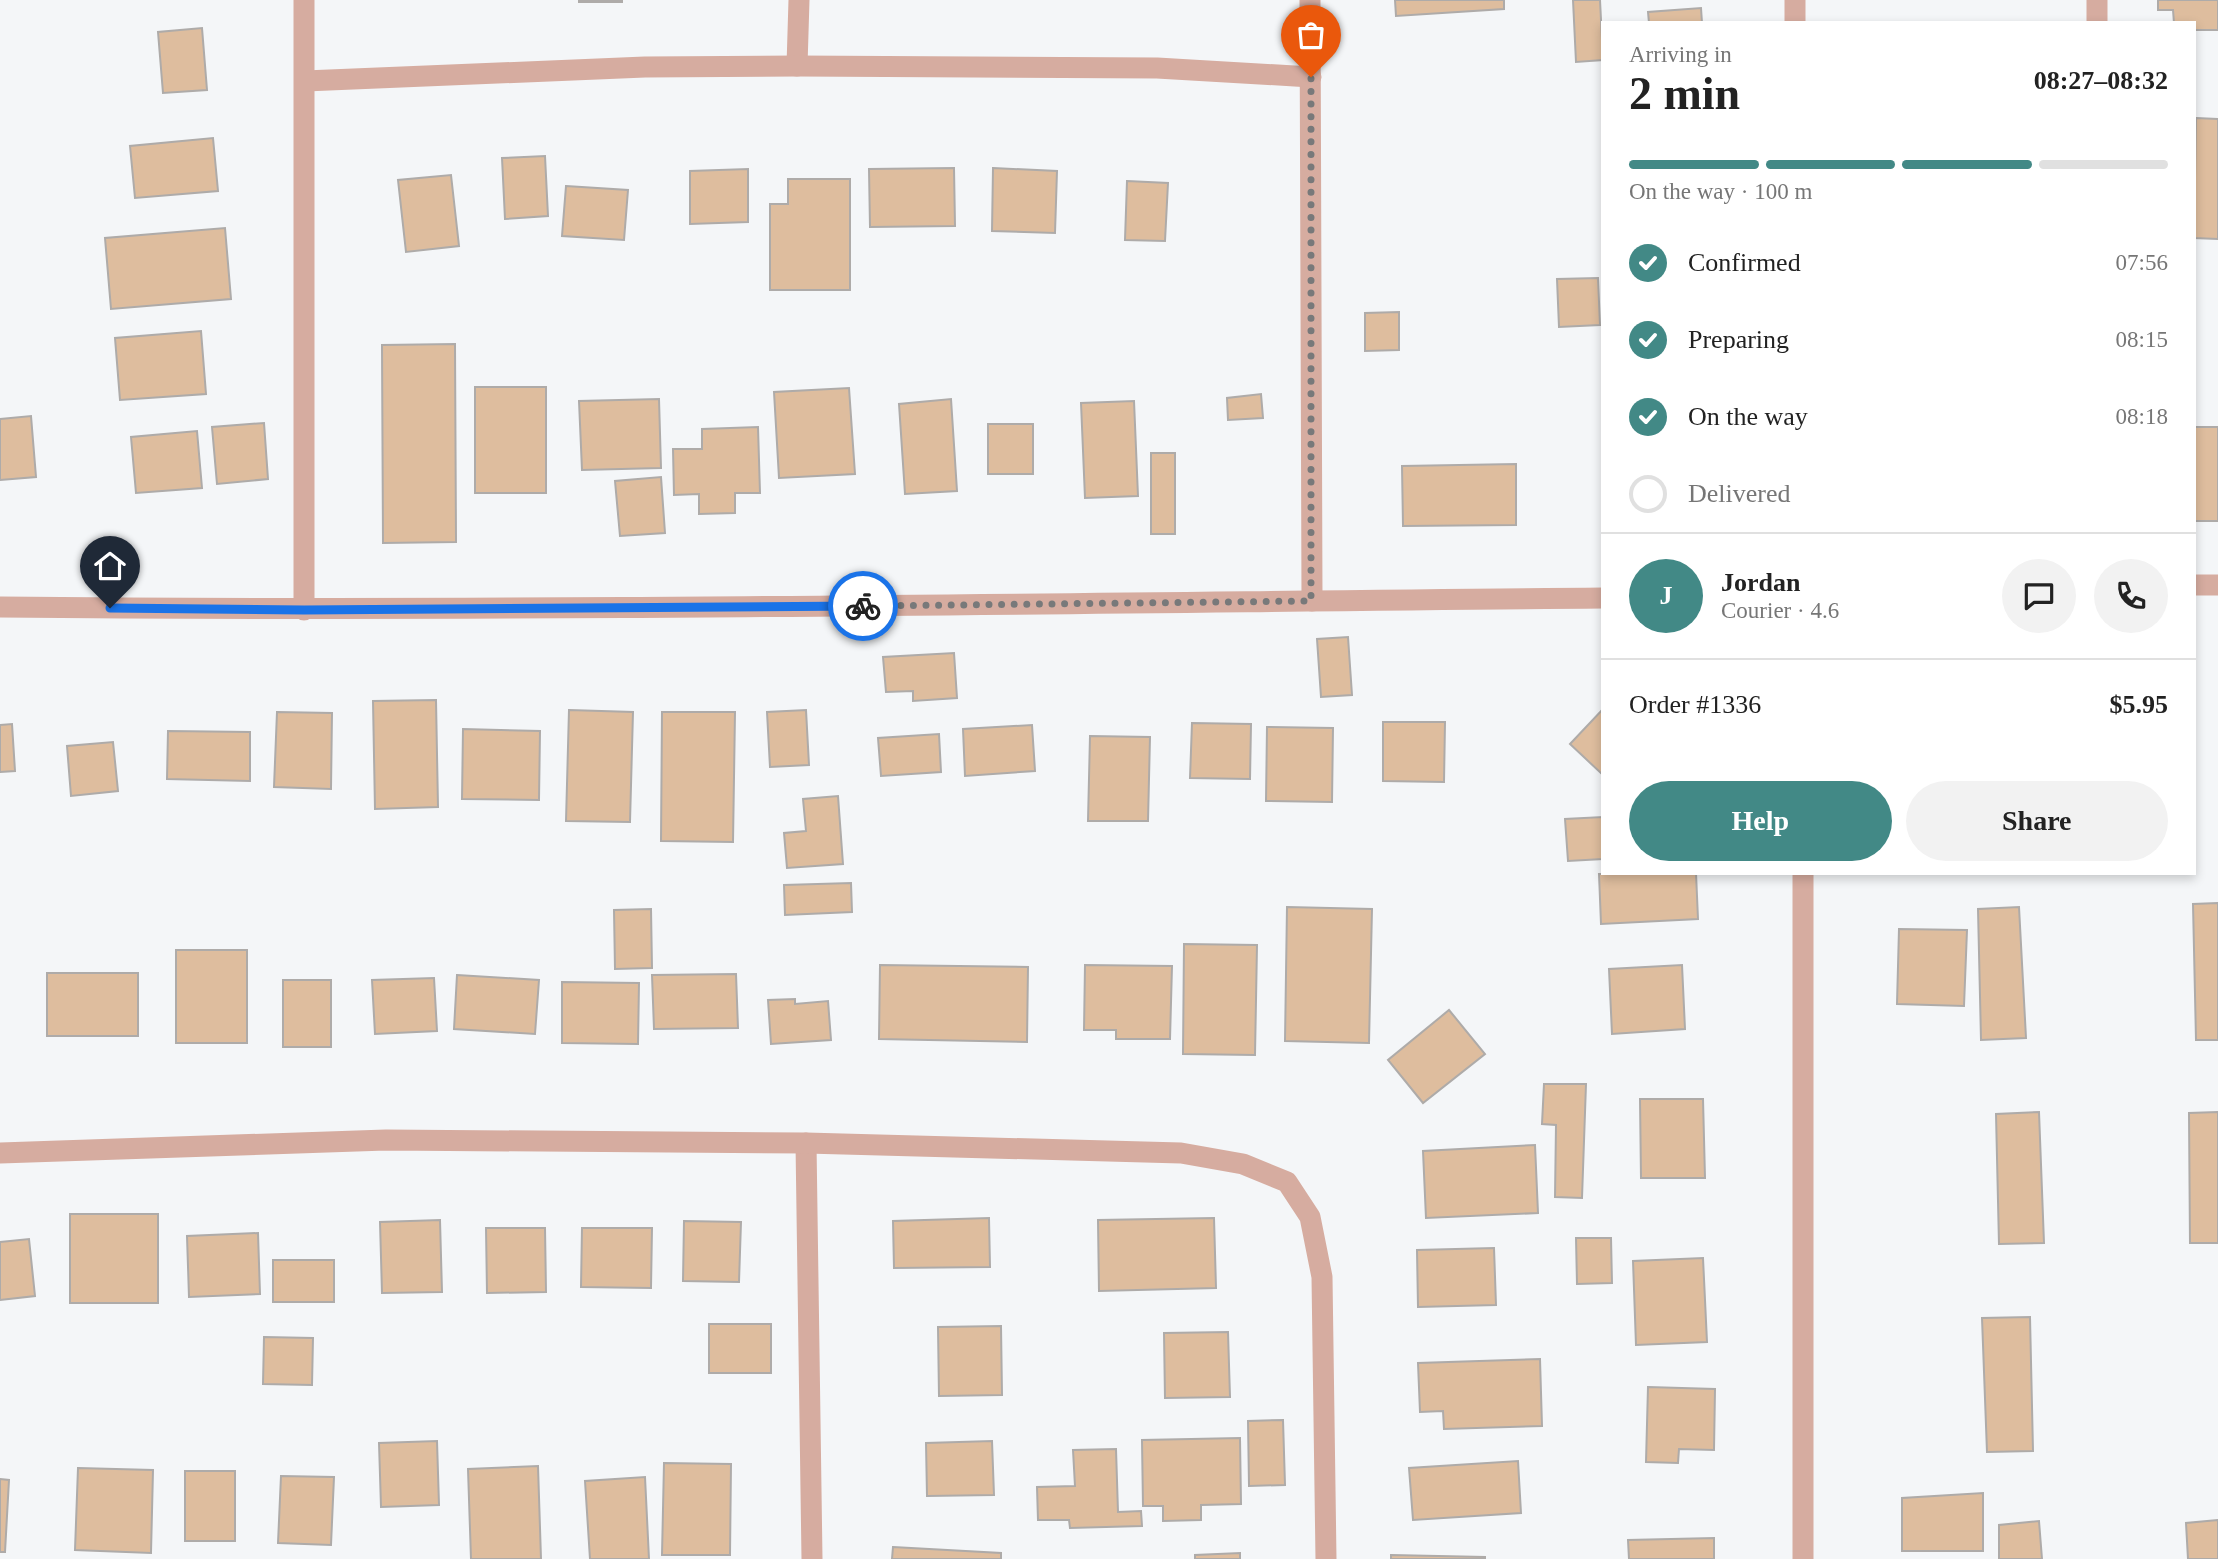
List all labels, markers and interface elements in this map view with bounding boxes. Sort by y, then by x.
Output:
pin [1281,5,1341,77]
icon: bag [1292,16,1330,54]
text: Arriving in [1629,42,1732,67]
text: 08:27–08:32 [2034,66,2168,95]
text: 2 min [1629,68,1740,119]
text: On the way · 100 m [1629,179,1812,204]
icon: check [1629,244,1667,282]
text: Confirmed [1688,248,1801,277]
text: 07:56 [2116,250,2168,275]
icon: check [1629,321,1667,359]
text: Preparing [1688,325,1789,354]
text: 08:15 [2116,327,2168,352]
icon: check [1629,398,1667,436]
text: On the way [1688,402,1808,431]
text: 08:18 [2116,404,2168,429]
text: Delivered [1688,479,1791,508]
pin [80,536,140,608]
icon: home [91,547,129,585]
button: chat [2002,559,2076,633]
button: phone [2094,559,2168,633]
text: Jordan [1721,568,1800,597]
courier [828,571,898,641]
text: J [1660,581,1673,610]
icon: bike [844,587,882,625]
text: Courier · 4.6 [1721,598,1839,623]
text: Order #1336 [1629,690,1761,719]
text: $5.95 [2110,690,2168,719]
button: Help [1629,781,1892,861]
button: Share [1906,781,2168,861]

